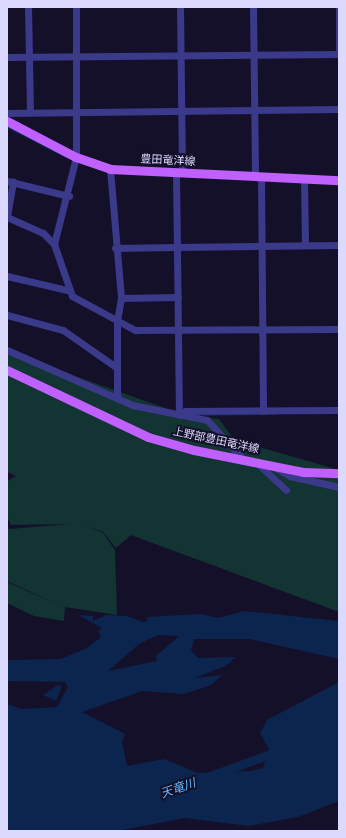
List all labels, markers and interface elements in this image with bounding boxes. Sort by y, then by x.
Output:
street label: 豊田竜洋線 [140,152,196,168]
street label: 上野部豊田竜洋線 [172,424,260,456]
water label: 天竜川 [159,775,197,801]

